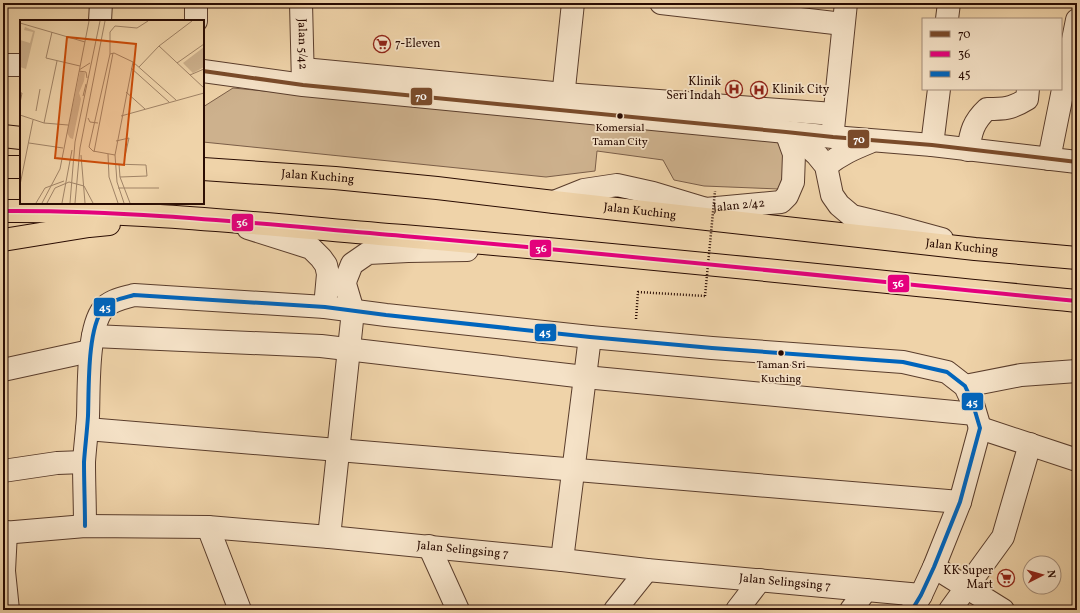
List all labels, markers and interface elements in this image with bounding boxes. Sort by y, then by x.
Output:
street label: Jalan 5/42 [293,18,311,70]
legend [922,18,1062,90]
inset map [20,20,204,204]
text: 70 [958,27,971,43]
supermarket icon: 7-Eleven [372,34,392,54]
place label: 7-Eleven [395,36,440,52]
text: 36 [958,47,970,63]
text: 45 [958,67,971,83]
place label: Klinik Seri Indah [666,74,721,104]
hospital icon: Klinik Seri Indah [724,79,744,99]
hospital icon: Klinik City [749,80,769,100]
place label: Klinik City [772,82,830,98]
line badge: 70 [410,87,433,106]
text: 70 [415,90,427,105]
marker: Komersial Taman City [615,111,625,121]
place label: Komersial Taman City [592,121,648,150]
line badge: 70 [847,129,870,149]
text: 70 [853,133,865,148]
street label: Jalan Kuching [281,166,355,188]
street label: Jalan 2/42 [712,196,766,216]
street label: Jalan Kuching [603,200,677,224]
line badge: 36 [231,213,254,232]
text: 36 [236,216,248,231]
street label: Jalan Kuching [925,236,999,259]
line badge: 36 [529,239,552,258]
text: 36 [535,242,547,257]
line badge: 36 [887,274,910,293]
text: 36 [892,277,904,292]
line badge: 45 [93,297,116,317]
text: 45 [99,301,111,316]
line badge: 45 [534,323,557,342]
text: 45 [539,326,551,341]
marker: Taman Sri Kuching [776,348,786,358]
place label: Taman Sri Kuching [756,358,806,387]
line badge: 45 [961,392,984,411]
text: 45 [966,396,978,411]
street label: Jalan Selingsing 7 [416,538,510,563]
north arrow [1022,555,1062,595]
place label: KK Super Mart [943,563,993,593]
supermarket icon: KK Super Mart [996,568,1016,588]
text: N [1043,569,1058,579]
street label: Jalan Selingsing 7 [738,570,832,595]

